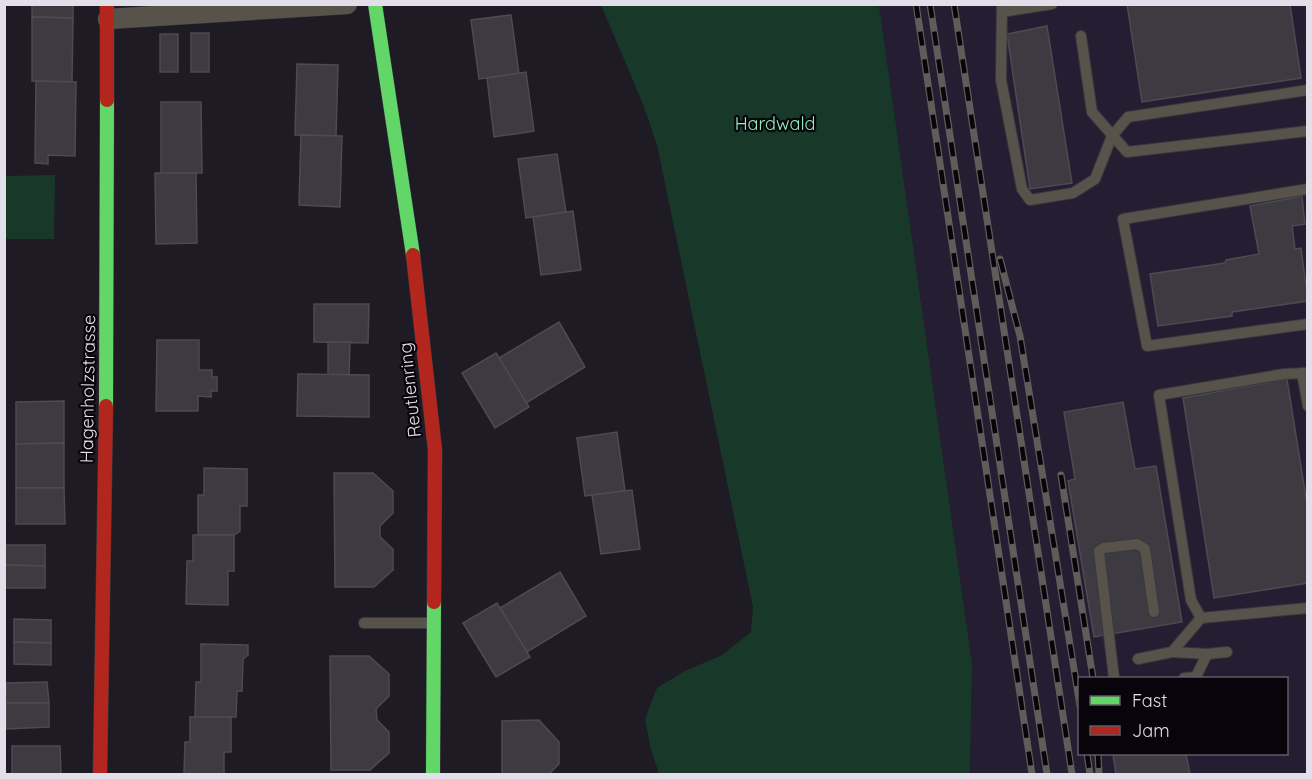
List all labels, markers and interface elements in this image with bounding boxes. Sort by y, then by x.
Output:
park label: Hardwald [735,112,815,135]
street label: Hagenholzstrasse [75,315,100,463]
street label: Reutlenring [393,341,426,439]
legend [1078,677,1288,755]
text: Fast [1132,689,1167,712]
text: Jam [1132,719,1170,742]

